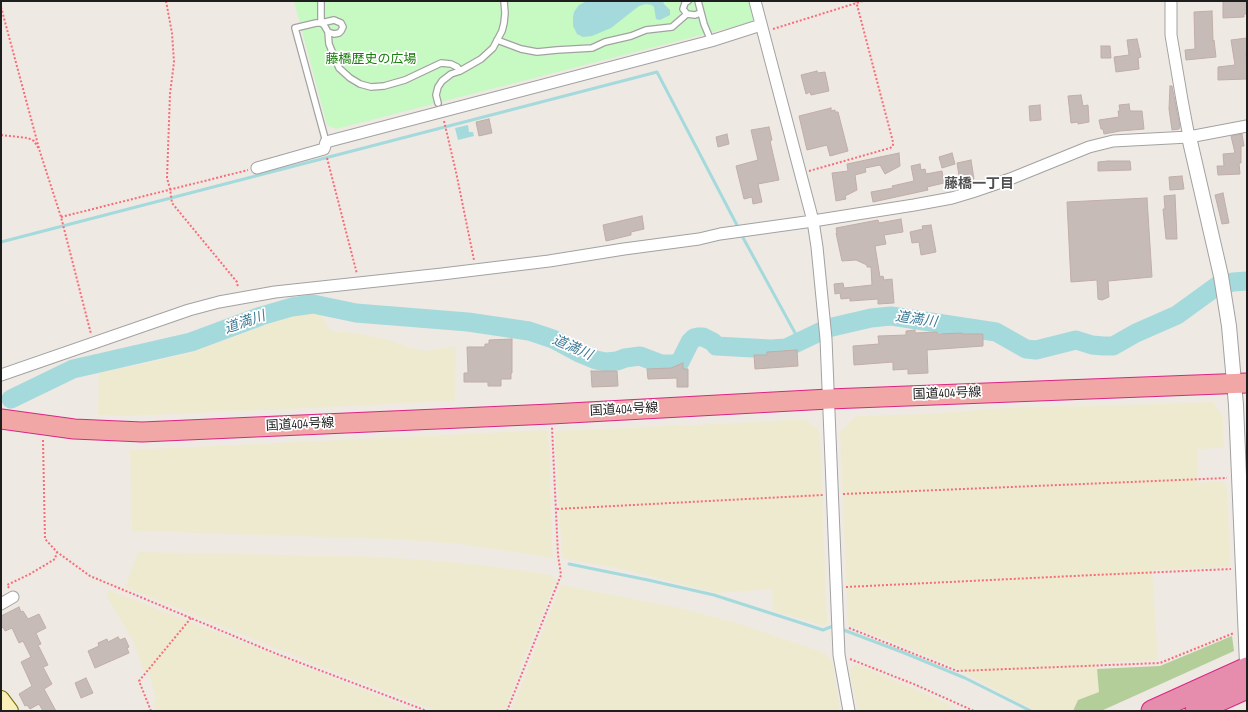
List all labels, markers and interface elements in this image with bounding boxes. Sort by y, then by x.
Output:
park label: 藤橋歴史の広場 [326,52,416,68]
district label: 藤橋一丁目 [944,176,1014,192]
water label: 道満川 [222,308,268,338]
water label: 道満川 [894,309,938,331]
water label: 道満川 [549,332,595,364]
street label: 国道404号線 [912,385,982,403]
street label: 国道404号線 [589,400,659,420]
street label: 国道404号線 [265,415,335,435]

